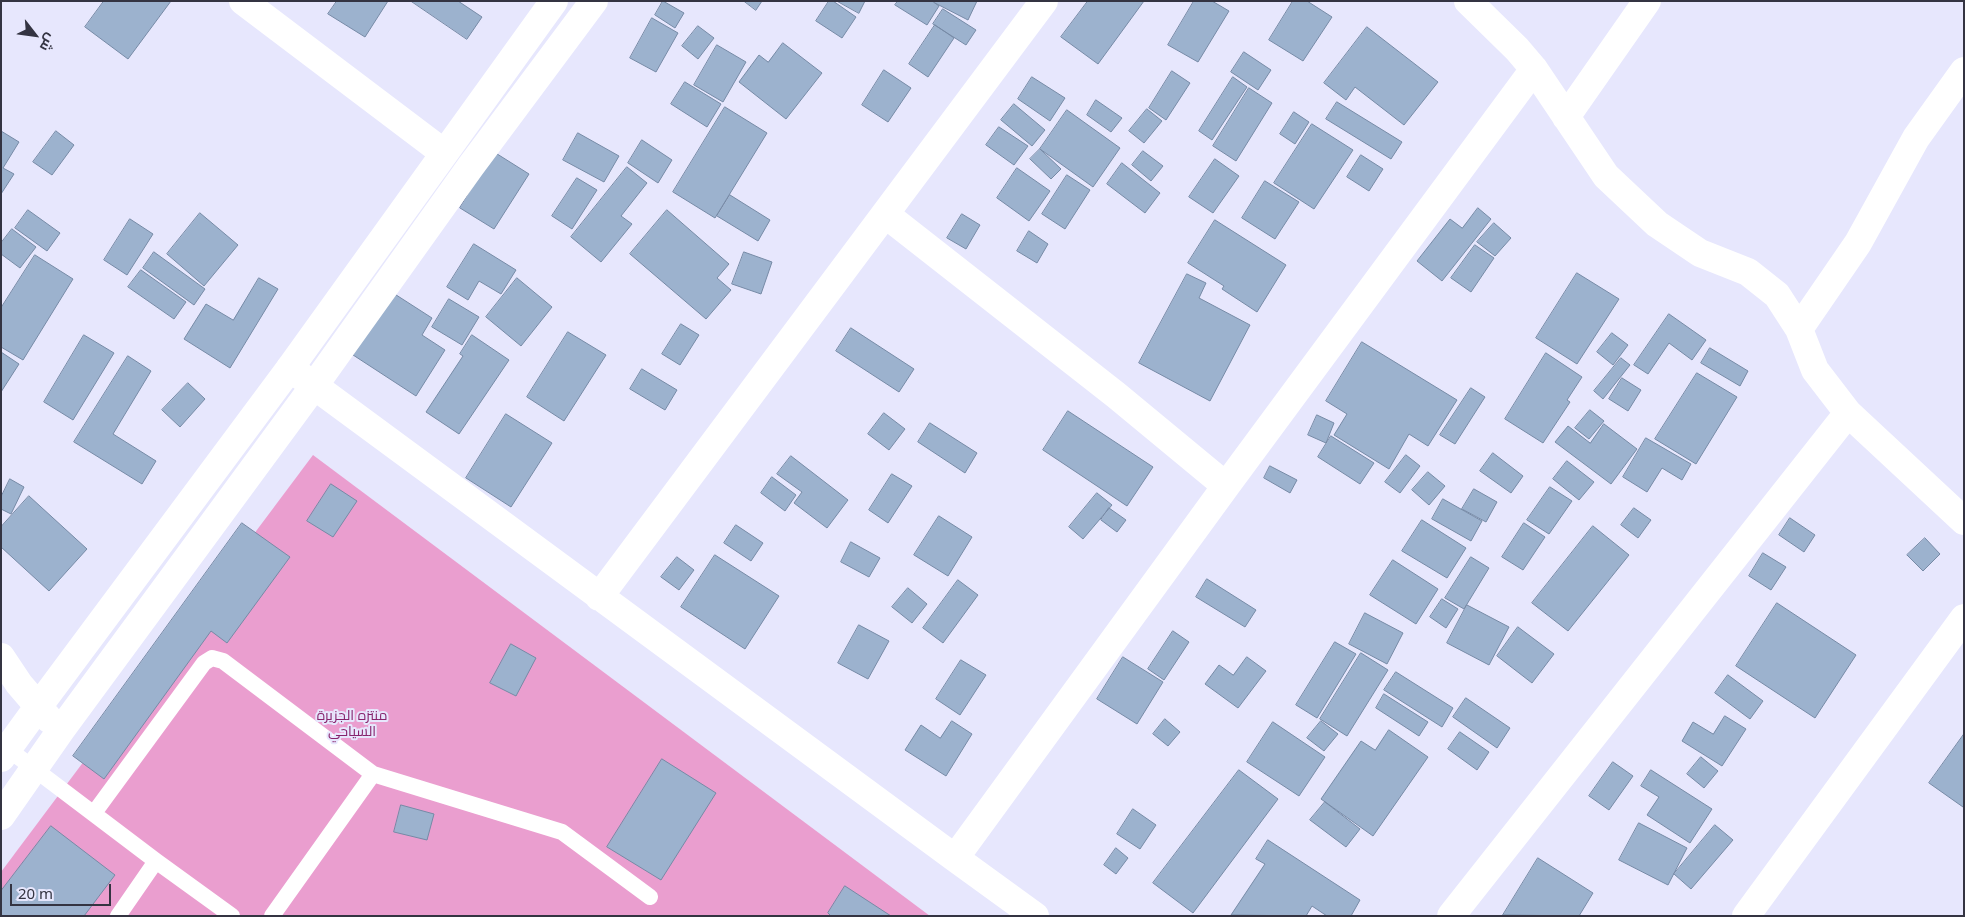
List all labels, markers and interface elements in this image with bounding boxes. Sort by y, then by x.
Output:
north arrow [10,10,60,60]
text: ش [36,30,61,55]
park label: منتزه الجزيرة السياحي [317,708,387,740]
scale bar [12,874,114,906]
text: 20 m [18,883,53,903]

